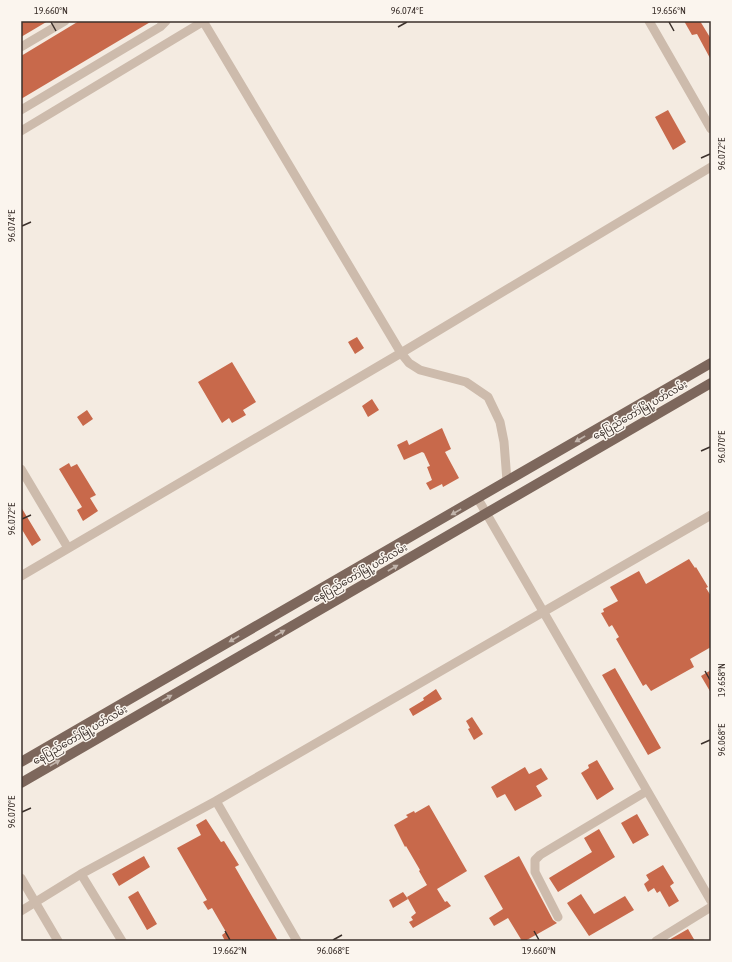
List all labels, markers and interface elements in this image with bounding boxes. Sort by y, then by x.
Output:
text: 19.660°N [34,5,68,16]
text: 96.074°E [391,5,424,16]
text: 19.656°N [652,5,686,16]
text: 96.072°E [716,137,727,170]
text: 96.074°E [6,209,17,242]
street label: နေပြည်တော်မြို့ပတ်လမ်း [590,377,691,444]
text: 96.070°E [716,430,727,463]
one-way arrow [574,435,586,442]
text: 96.072°E [6,502,17,535]
one-way arrow [450,508,462,515]
street label: နေပြည်တော်မြို့ပတ်လမ်း [310,540,411,607]
one-way arrow [387,565,399,572]
one-way arrow [274,630,286,637]
one-way arrow [228,636,240,643]
text: 19.658°N [716,663,727,697]
one-way arrow [161,695,173,702]
street label: နေပြည်တော်မြို့ပတ်လမ်း [30,702,131,769]
text: 96.068°E [716,723,727,756]
one-way arrow [49,760,61,767]
text: 96.070°E [6,795,17,828]
text: 19.662°N [213,945,247,956]
text: 96.068°E [317,945,350,956]
text: 19.660°N [522,945,556,956]

